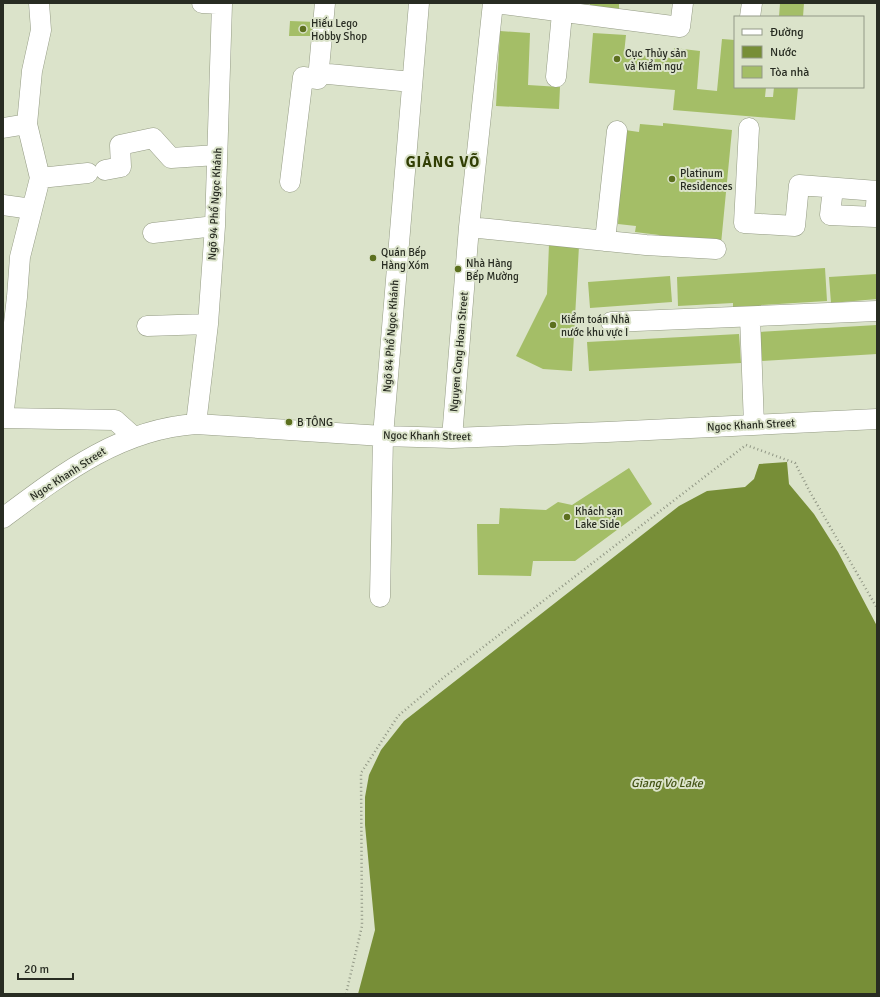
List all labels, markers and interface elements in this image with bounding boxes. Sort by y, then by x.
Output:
place label: Hiếu Lego Hobby Shop [311,16,367,43]
legend [734,16,864,88]
marker: Hiếu Lego Hobby Shop [298,24,308,34]
text: Đường [770,25,804,40]
text: Nước [770,45,797,60]
place label: Cục Thủy sản và Kiểm ngư [625,47,687,73]
marker: Cục Thủy sản và Kiểm ngư [612,54,622,64]
text: Tòa nhà [770,65,809,80]
street label: Ngõ 94 Phố Ngọc Khánh [205,147,224,261]
district label: GIẢNG VÕ [406,151,480,171]
place label: Platinum Residences [680,167,733,193]
marker: Platinum Residences [667,174,677,184]
place label: Quán Bếp Hàng Xóm [381,245,429,272]
marker: Quán Bếp Hàng Xóm [368,253,378,263]
place label: Nhà Hàng Bếp Mường [466,257,519,283]
marker: Nhà Hàng Bếp Mường [453,264,463,274]
street label: Ngõ 84 Phố Ngọc Khánh [380,279,401,393]
street label: Nguyen Cong Hoan Street [447,291,471,413]
place label: Kiểm toán Nhà nước khu vực I [561,312,630,339]
marker: Kiểm toán Nhà nước khu vực I [548,320,558,330]
place label: B TÔNG [297,415,333,429]
street label: Ngoc Khanh Street [707,416,795,434]
marker: B TÔNG [284,417,294,427]
street label: Ngoc Khanh Street [383,429,471,443]
street label: Ngoc Khanh Street [28,445,108,503]
place label: Khách sạn Lake Side [575,505,623,531]
marker: Khách sạn Lake Side [562,512,572,522]
water label: Giang Vo Lake [631,776,704,791]
scale bar [18,955,73,981]
text: 20 m [24,962,49,977]

